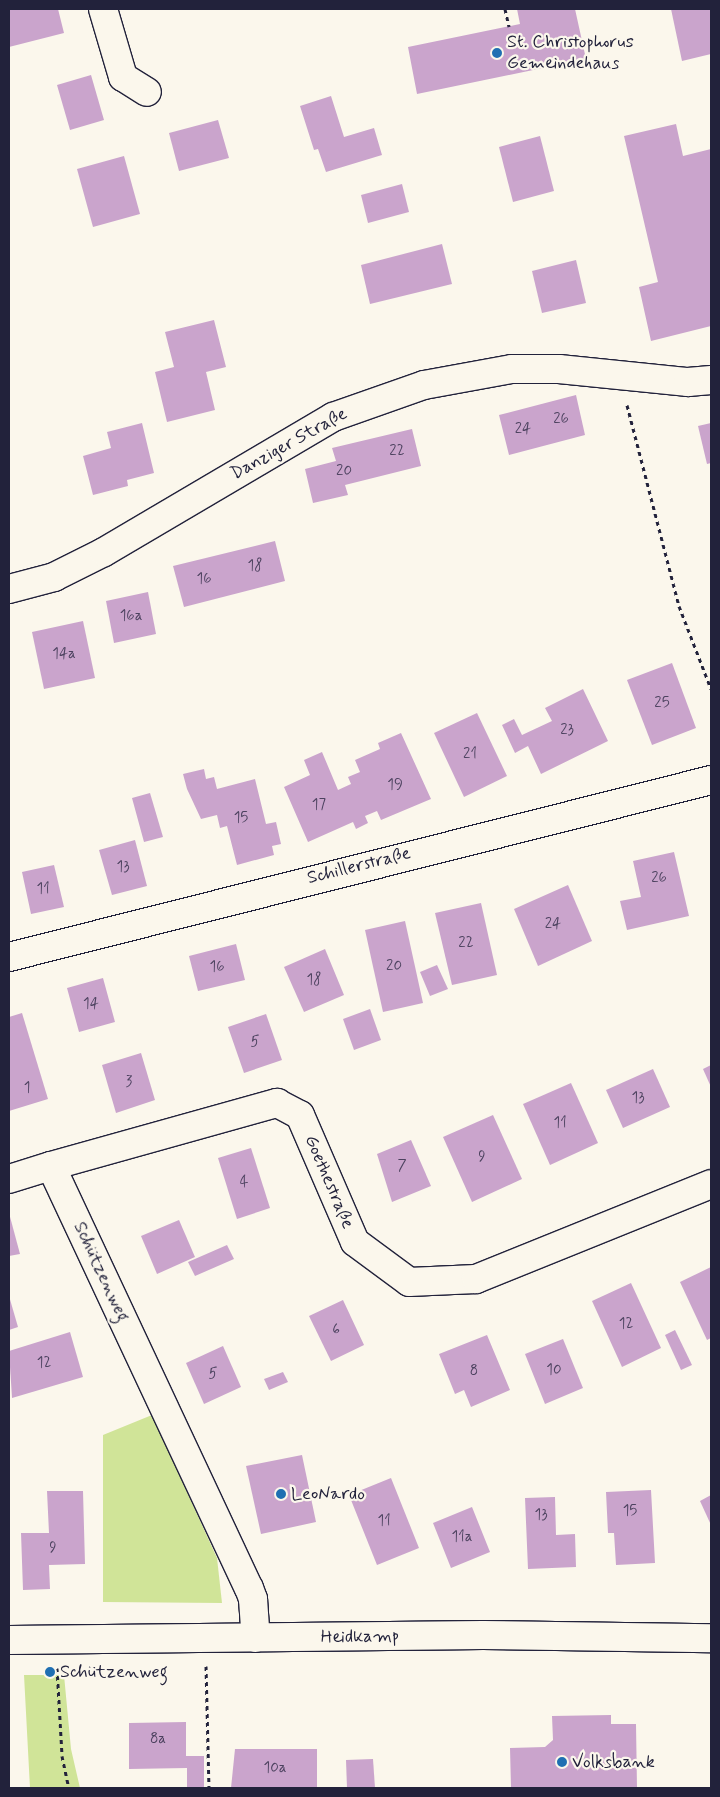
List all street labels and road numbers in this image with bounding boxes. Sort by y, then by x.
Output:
street label: Danziger Straße [228,404,350,484]
street label: Schillerstraße [305,843,413,889]
street label: Goethestraße [300,1132,358,1232]
street label: Schützenweg [68,1219,134,1325]
street label: Heidkamp [321,1626,399,1648]

